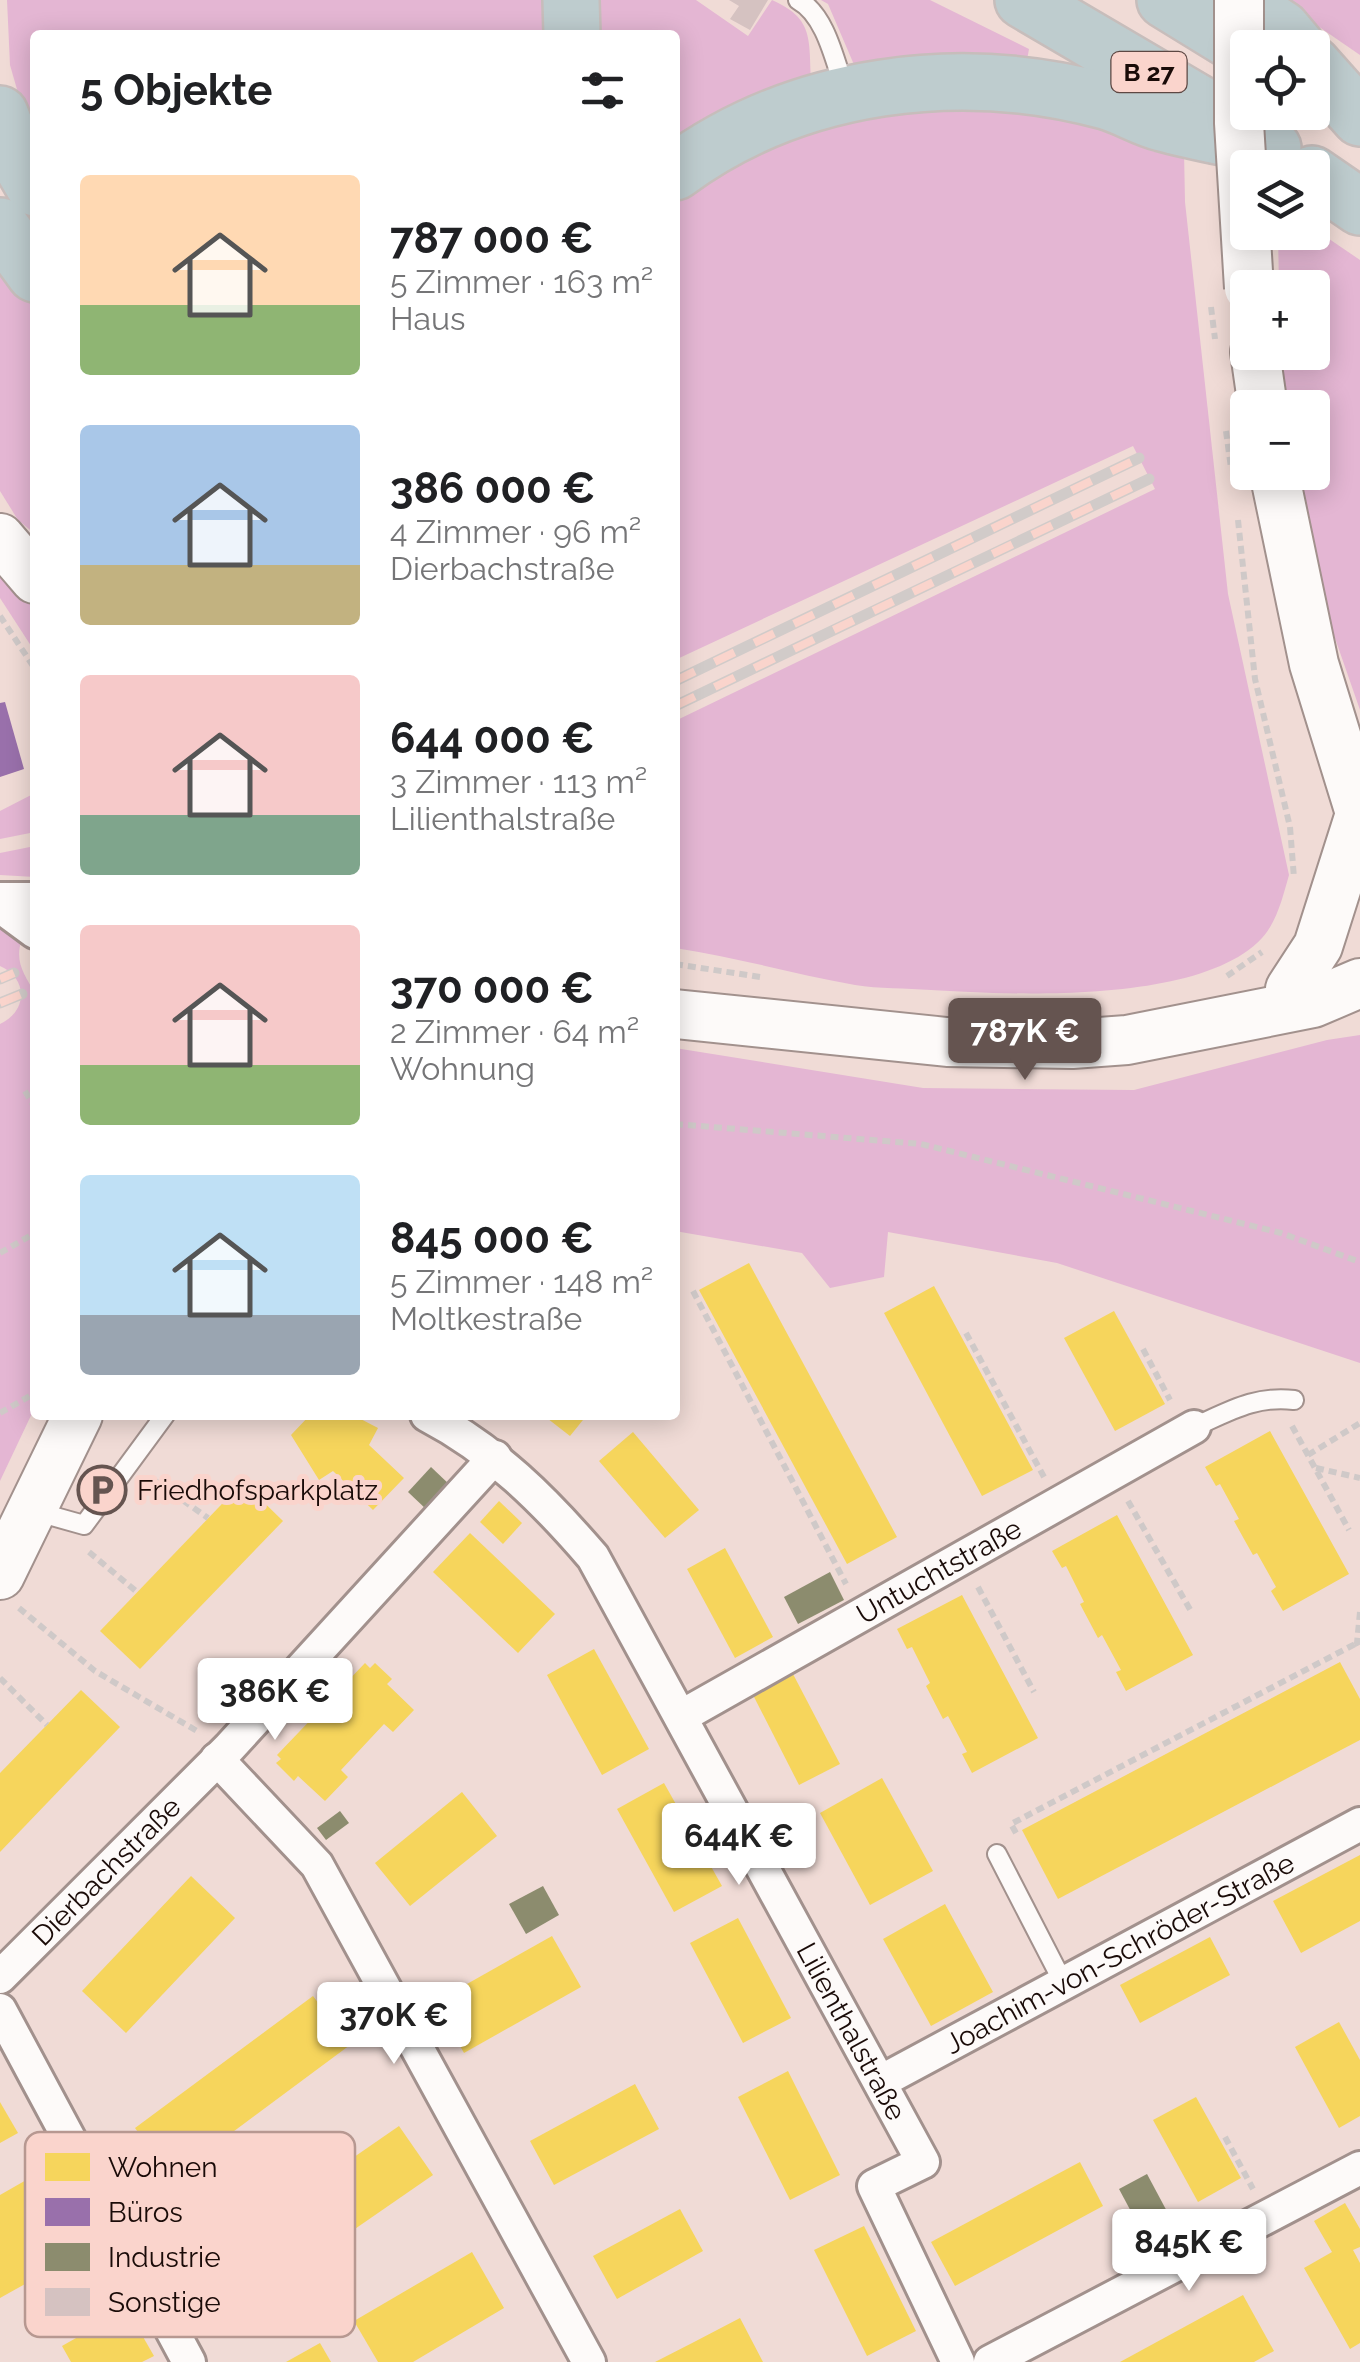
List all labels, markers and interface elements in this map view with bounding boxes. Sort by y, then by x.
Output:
map controls [1230,30,1330,490]
button: locate [1230,30,1330,130]
road number: B 27 [1112,52,1186,92]
icon: filters [575,63,630,118]
text: 5 Objekte [80,66,272,115]
button: layers [1230,150,1330,250]
text: 787 000 € [390,214,594,263]
icon: home [160,215,280,335]
text: 5 Zimmer · 163 m² [390,263,653,300]
button: + [1230,270,1330,370]
text: Haus [390,300,465,337]
button: − [1230,390,1330,490]
text: 386 000 € [390,464,595,513]
icon: home [160,465,280,585]
text: 4 Zimmer · 96 m² [390,513,641,550]
text: Dierbachstraße [390,550,614,587]
text: 644 000 € [390,714,595,763]
icon: home [160,715,280,835]
text: 3 Zimmer · 113 m² [390,763,647,800]
text: Lilienthalstraße [390,800,615,837]
text: 370 000 € [390,964,594,1013]
icon: home [160,965,280,1085]
pin: 787K € [944,998,1106,1083]
text: 787K € [970,1012,1080,1049]
text: 2 Zimmer · 64 m² [390,1013,639,1050]
text: Wohnung [390,1050,535,1087]
text: 845 000 € [390,1214,594,1263]
icon: home [160,1215,280,1335]
text: 5 Zimmer · 148 m² [390,1263,653,1300]
text: Moltkestraße [390,1300,582,1337]
parking icon: Friedhofsparkplatz [76,1464,128,1516]
place label: Friedhofsparkplatz [137,1474,378,1507]
street label: Untuchtstraße [851,1511,1027,1631]
pin: 386K € [194,1658,356,1743]
text: 386K € [220,1672,330,1709]
street label: Dierbachstraße [25,1790,187,1952]
pin: 644K € [658,1803,820,1888]
text: 644K € [684,1817,794,1854]
street label: Joachim-von-Schröder-Straße [939,1846,1300,2060]
street label: Lilienthalstraße [790,1937,913,2126]
pin: 370K € [313,1982,475,2067]
text: 370K € [339,1996,449,2033]
legend [25,2132,355,2337]
text: Wohnen [108,2151,218,2184]
text: Büros [108,2196,183,2229]
pin: 845K € [1108,2209,1270,2294]
text: 845K € [1134,2223,1244,2260]
text: Industrie [108,2241,221,2274]
text: Sonstige [108,2286,221,2319]

